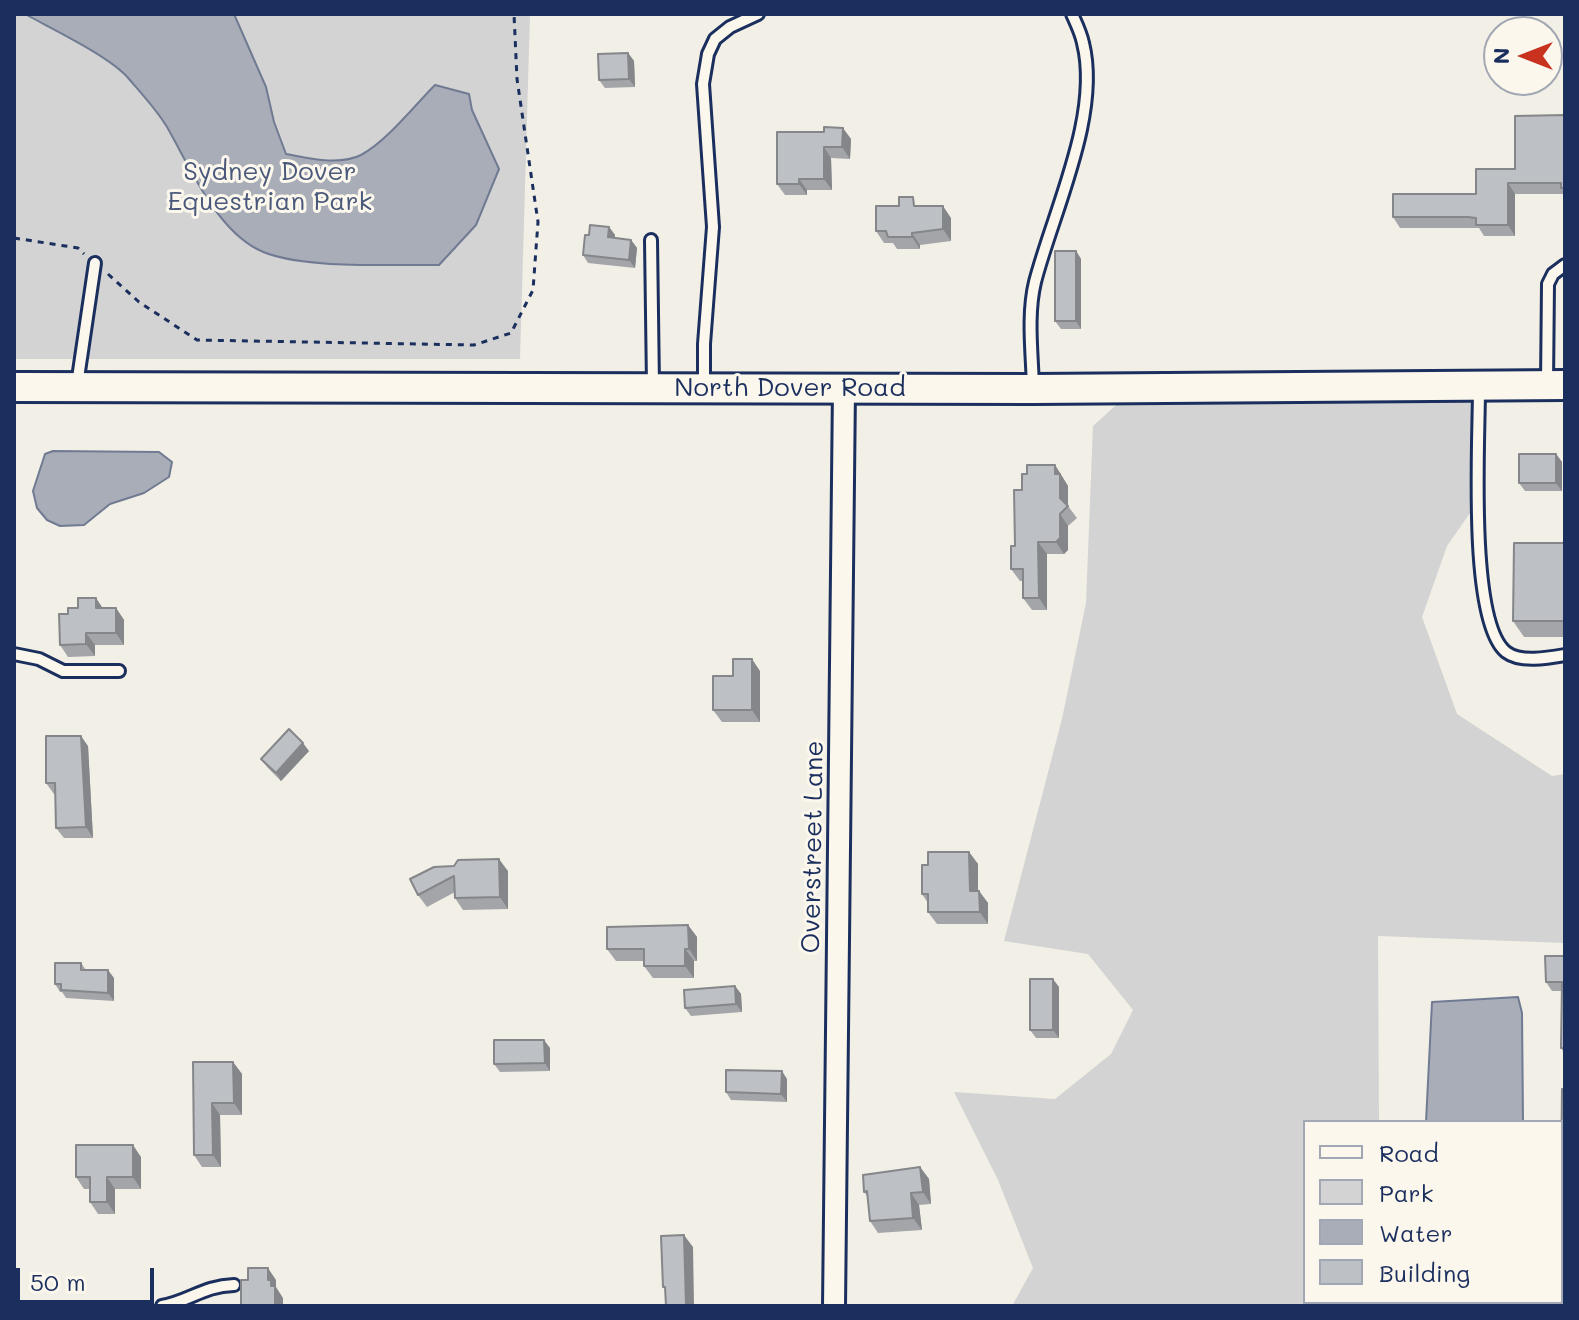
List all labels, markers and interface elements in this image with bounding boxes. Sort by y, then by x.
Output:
north arrow [1483,16,1563,96]
text: N [1486,48,1515,64]
park label: Sydney Dover Equestrian Park [168,156,372,218]
street label: North Dover Road [674,372,906,404]
street label: Overstreet Lane [796,740,830,954]
legend [1303,1120,1563,1304]
text: Road [1379,1137,1439,1168]
text: Park [1379,1177,1433,1208]
text: Water [1379,1217,1453,1248]
scale bar [20,1252,158,1302]
text: Building [1379,1257,1470,1288]
text: 50 m [30,1266,86,1297]

